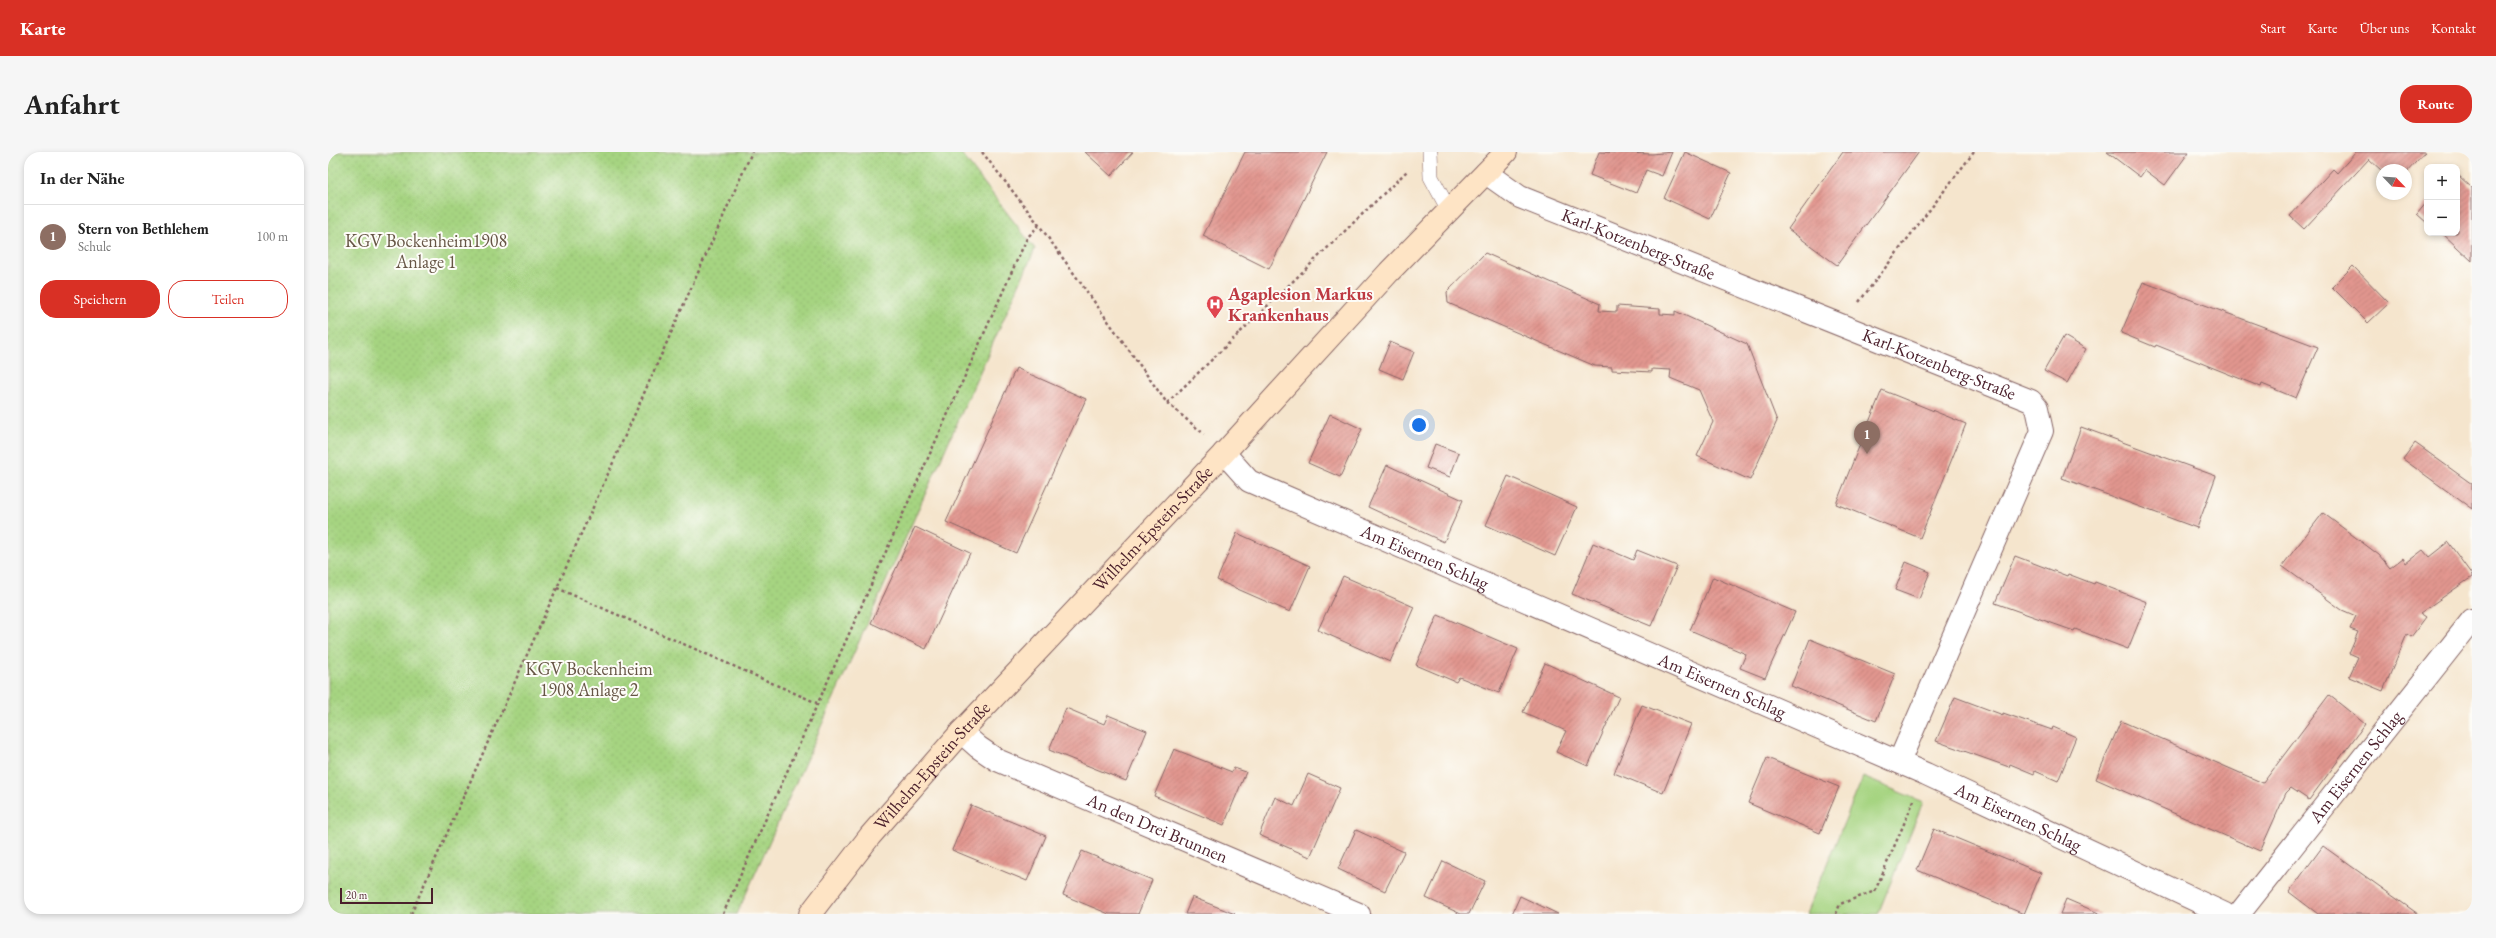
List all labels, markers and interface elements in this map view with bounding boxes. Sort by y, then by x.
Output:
text: Karte [20,16,66,41]
text: Start [2260,19,2286,37]
text: Karte [2308,19,2337,37]
text: Über uns [2359,19,2409,37]
text: Kontakt [2431,19,2476,37]
button: Route [2400,85,2472,123]
text: Anfahrt [24,86,120,122]
north arrow [2376,164,2412,200]
map controls [2424,164,2460,236]
button: + [2424,164,2460,200]
text: In der Nähe [40,167,125,189]
button: − [2424,200,2460,236]
street label: Karl-Kotzenberg-Straße [1558,203,1719,285]
text: Stern von Bethlehem [78,219,209,238]
text: 1 [50,228,56,245]
text: 100 m [257,228,288,245]
park label: KGV Bockenheim1908 Anlage 1 [345,229,507,273]
text: Schule [78,238,111,255]
button: Speichern [40,280,160,318]
button: Teilen [168,280,288,318]
place label: Agaplesion Markus Krankenhaus [1227,282,1373,326]
hospital icon: Agaplesion Markus Krankenhaus [1205,294,1225,319]
street label: Karl-Kotzenberg-Straße [1859,323,2020,405]
your location [1409,415,1429,435]
pin: 1 [1854,421,1880,454]
street label: Wilhelm-Epstein-Straße [1087,461,1217,596]
street label: Am Eisernen Schlag [1356,518,1493,595]
street label: Am Eisernen Schlag [1654,647,1790,723]
park label: KGV Bockenheim 1908 Anlage 2 [525,657,653,701]
street label: Wilhelm-Epstein-Straße [868,696,995,835]
street label: Am Eisernen Schlag [2303,705,2407,828]
street label: Am Eisernen Schlag [1950,777,2086,856]
street label: An den Drei Brunnen [1083,787,1232,868]
scale bar [340,886,433,905]
text: 20 m [346,888,367,902]

